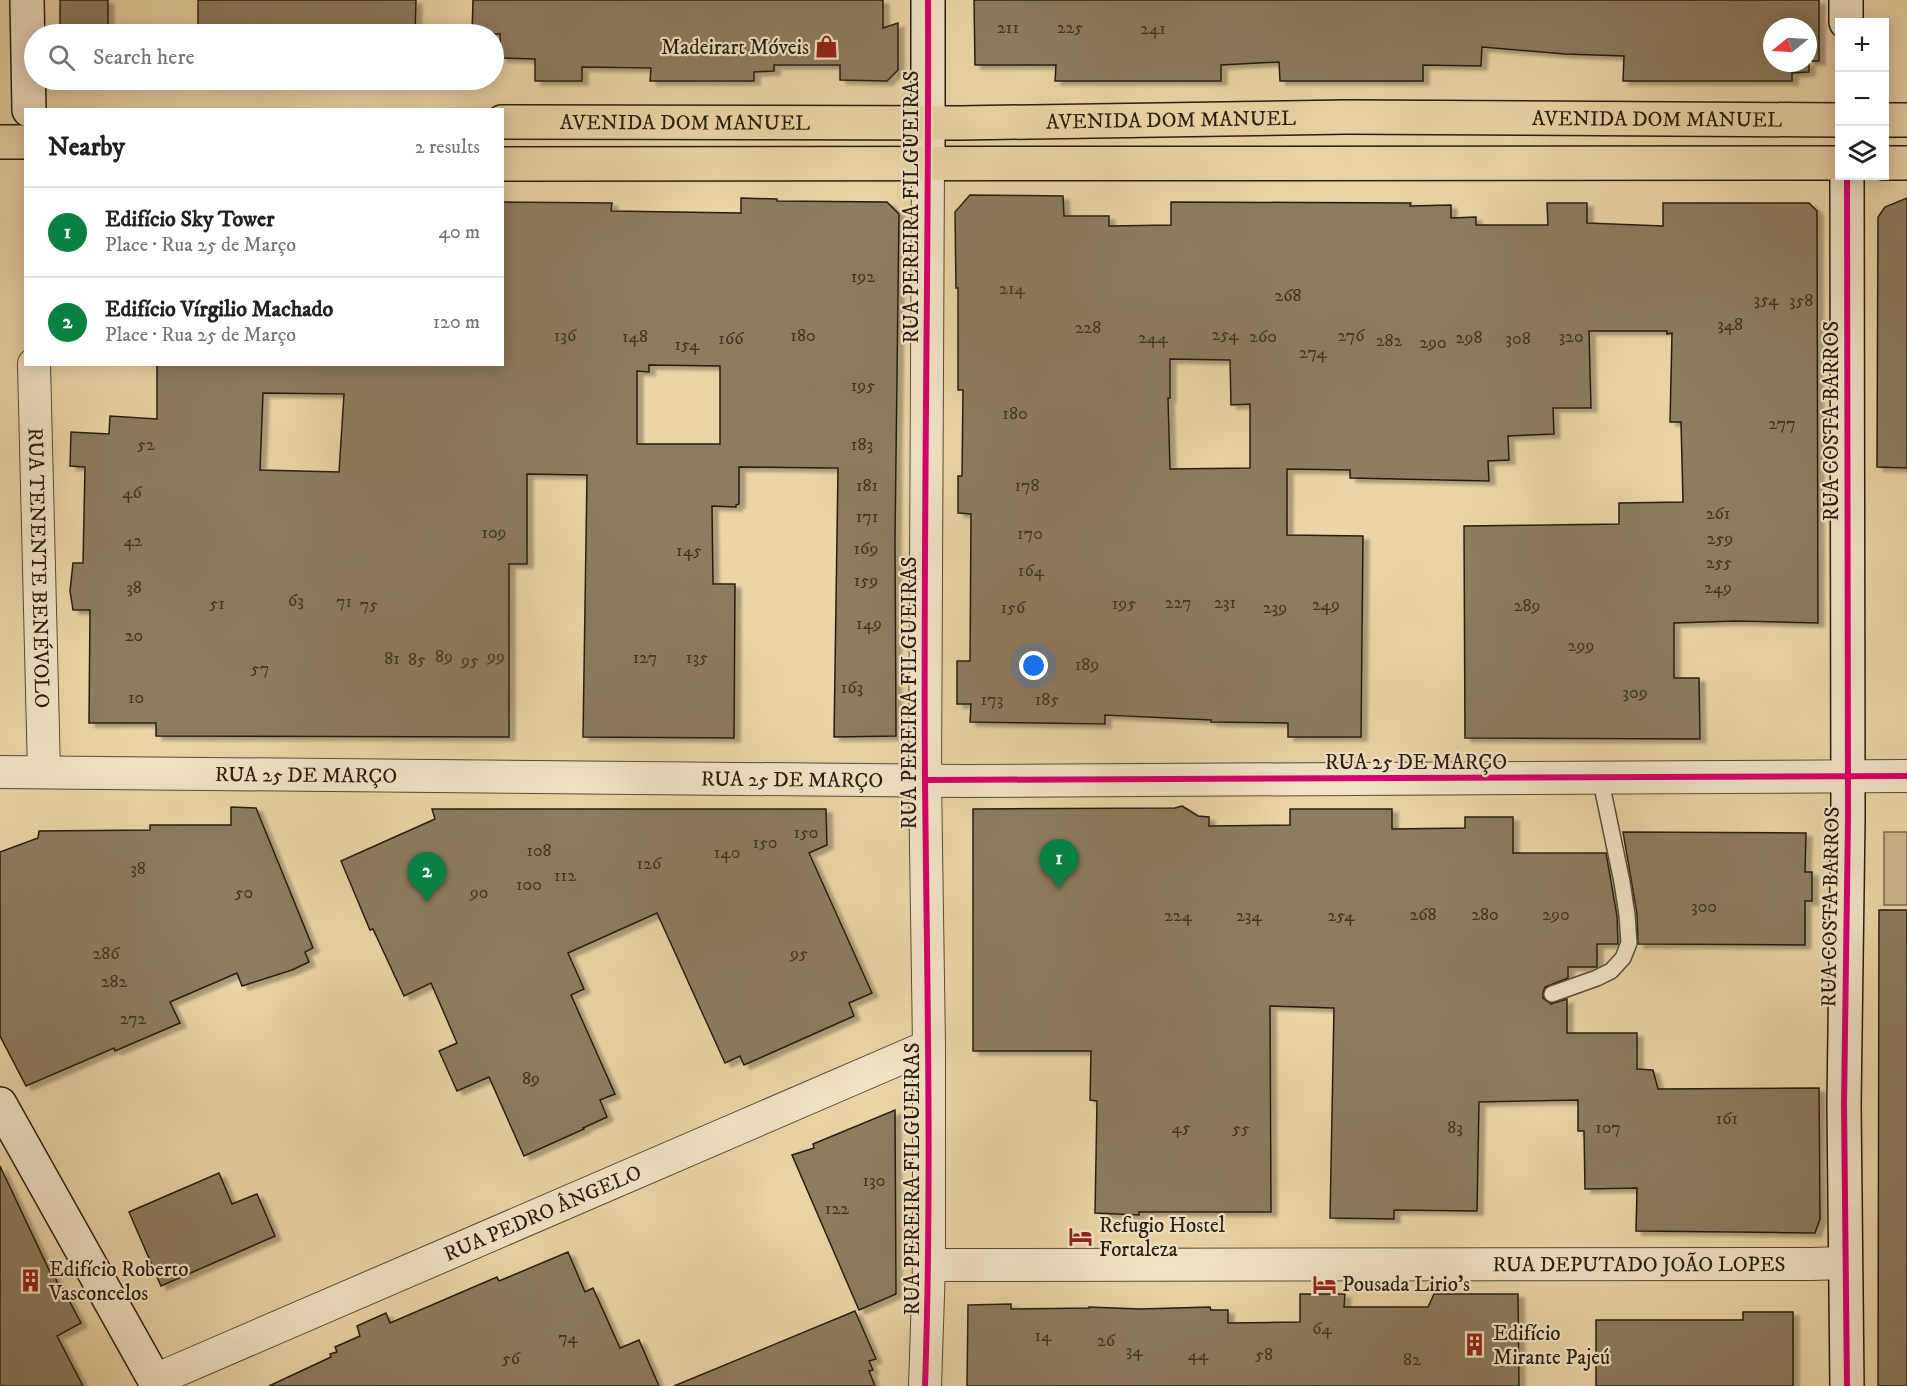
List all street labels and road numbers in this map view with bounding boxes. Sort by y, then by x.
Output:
street label: RUA PEREIRA FILGUEIRAS [899,70,925,344]
street label: AVENIDA DOM MANUEL [1046,106,1296,136]
street label: AVENIDA DOM MANUEL [1532,106,1782,134]
street label: AVENIDA DOM MANUEL [560,110,810,137]
street label: RUA COSTA BARROS [1819,321,1845,521]
street label: RUA TENENTE BENÉVOLO [22,427,54,709]
street label: RUA PEREIRA FILGUEIRAS [897,556,923,830]
street label: RUA 25 DE MARÇO [1325,750,1507,776]
street label: RUA 25 DE MARÇO [215,762,397,790]
street label: RUA 25 DE MARÇO [701,767,883,794]
street label: RUA COSTA BARROS [1816,807,1846,1008]
street label: RUA PEREIRA FILGUEIRAS [900,1042,926,1316]
street label: RUA PEDRO ÂNGELO [440,1160,646,1268]
street label: RUA DEPUTADO JOÃO LOPES [1492,1250,1786,1278]

